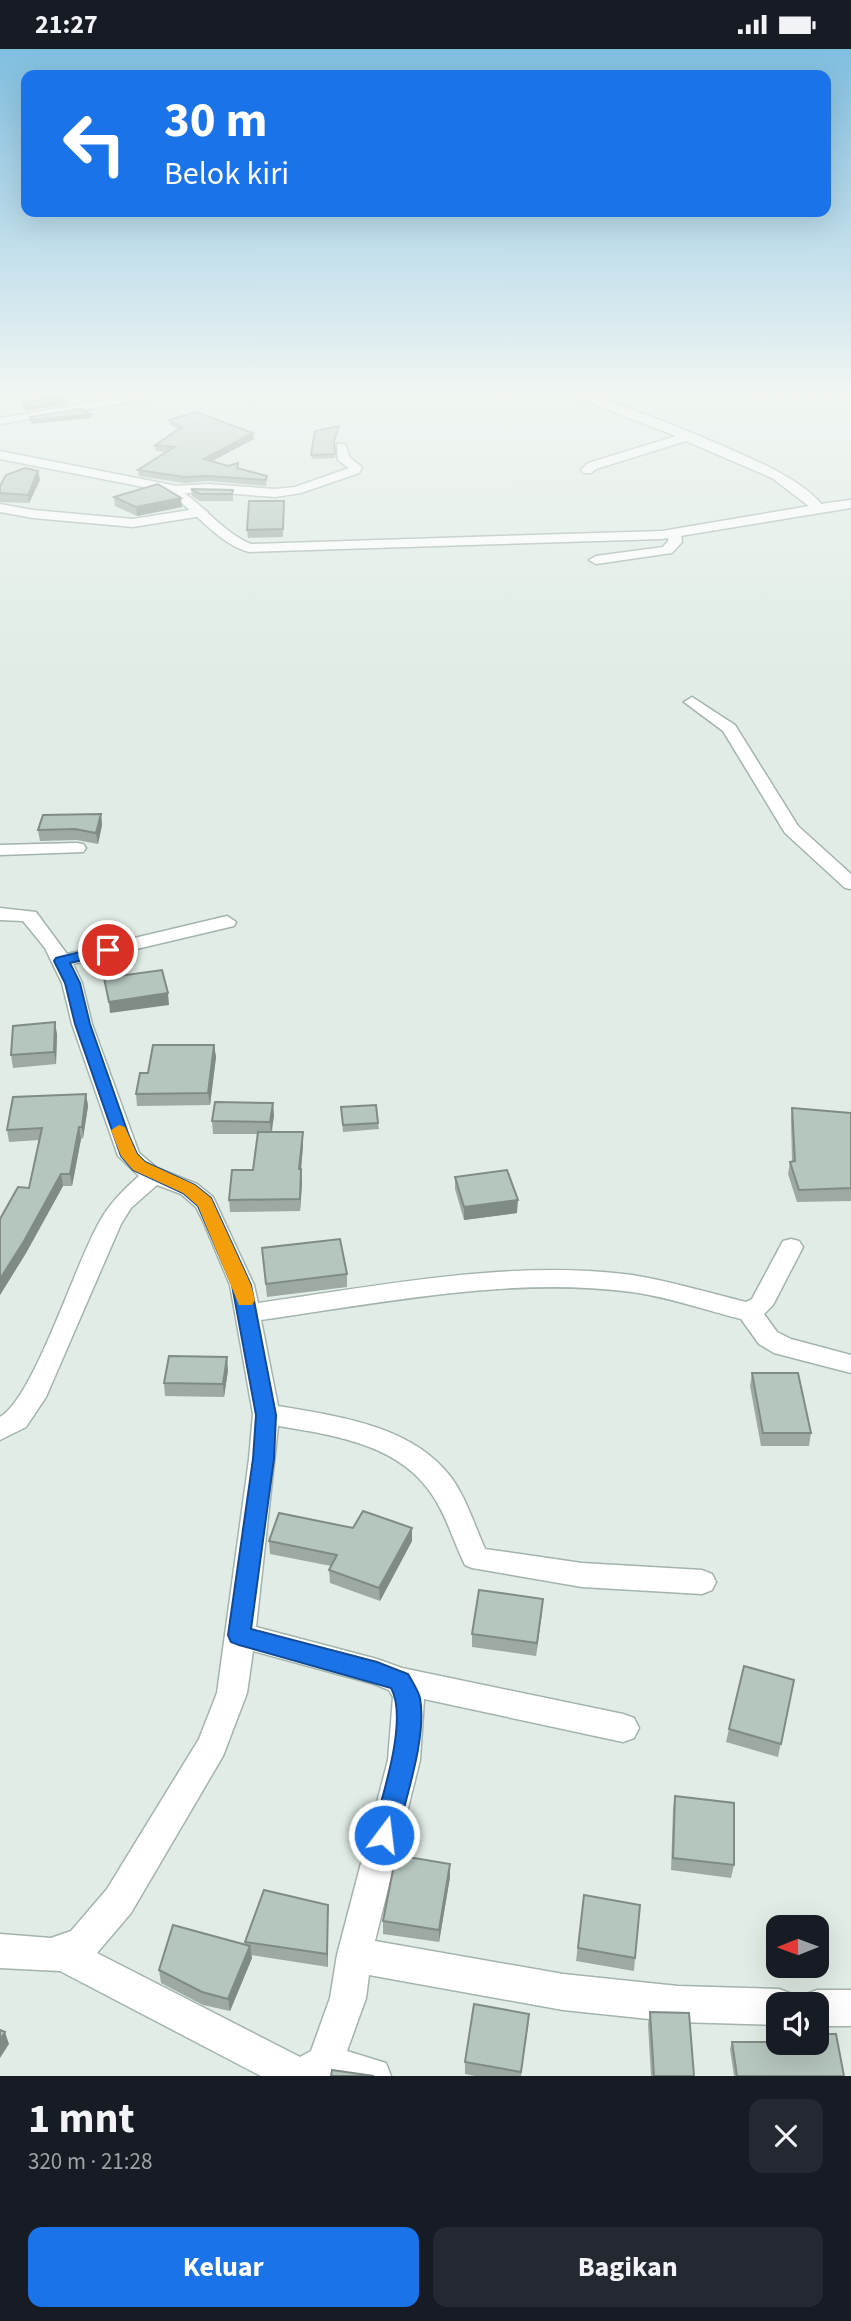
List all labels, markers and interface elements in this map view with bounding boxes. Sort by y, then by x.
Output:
text: 21:27 [35,6,98,43]
text: 30 m [164,86,268,156]
icon: left [49,98,140,189]
text: Belok kiri [164,151,289,197]
pin [78,920,138,980]
icon: arrive [89,931,127,969]
position arrow [347,1798,421,1872]
north arrow [766,1915,830,1977]
map controls [766,1915,829,2055]
button: sound [766,1992,829,2055]
text: 1 mnt [28,2089,135,2149]
button: close [749,2099,823,2173]
text: 320 m · 21:28 [28,2145,152,2178]
button: Keluar [28,2227,419,2307]
button: Bagikan [433,2227,823,2307]

